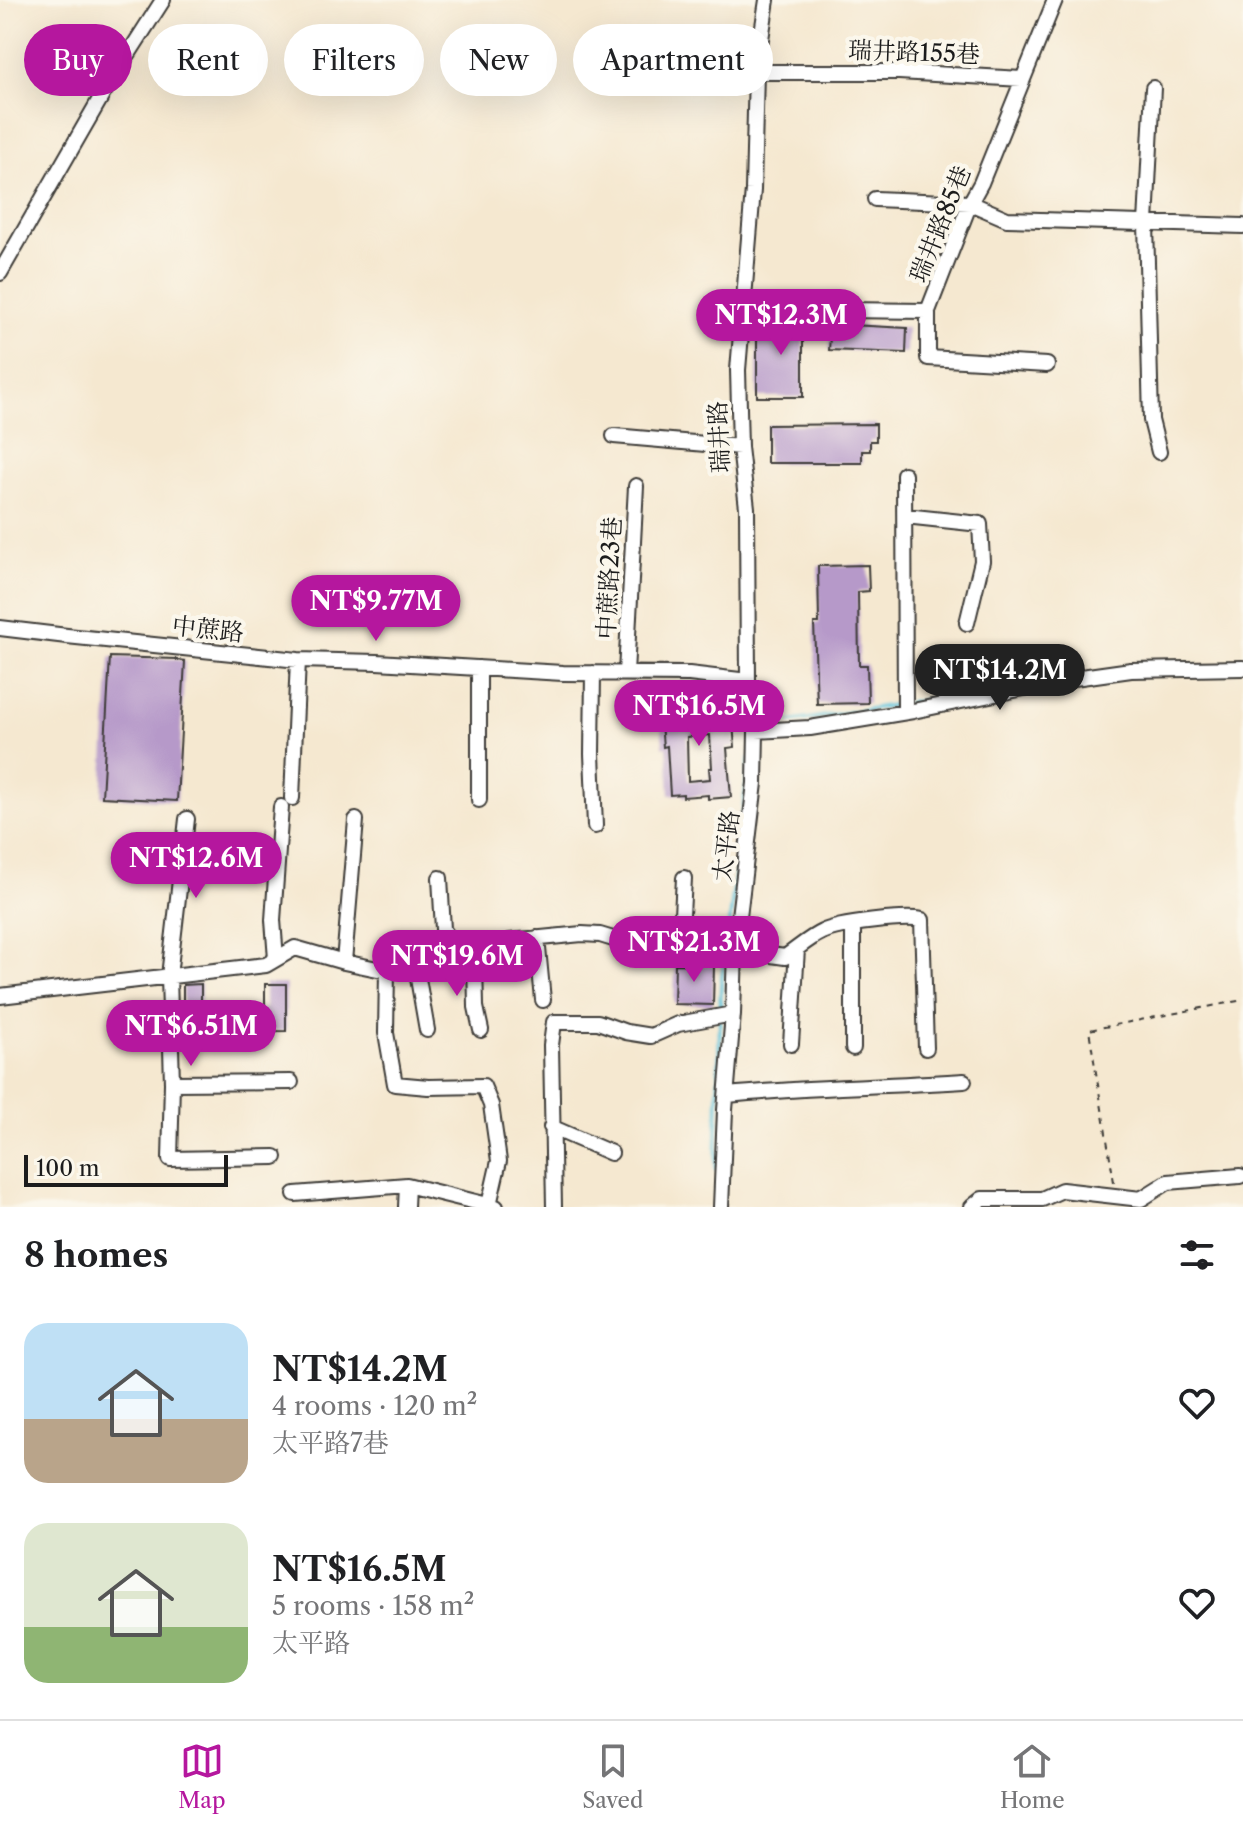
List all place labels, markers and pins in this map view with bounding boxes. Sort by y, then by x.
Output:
pin: NT$12.3M [698,289,864,357]
pin: NT$9.77M [293,575,459,643]
pin: NT$14.2M [917,644,1083,712]
pin: NT$16.5M [616,680,782,748]
pin: NT$12.6M [113,832,279,900]
pin: NT$21.3M [611,916,777,984]
pin: NT$19.6M [374,930,540,998]
pin: NT$6.51M [108,1000,274,1068]

